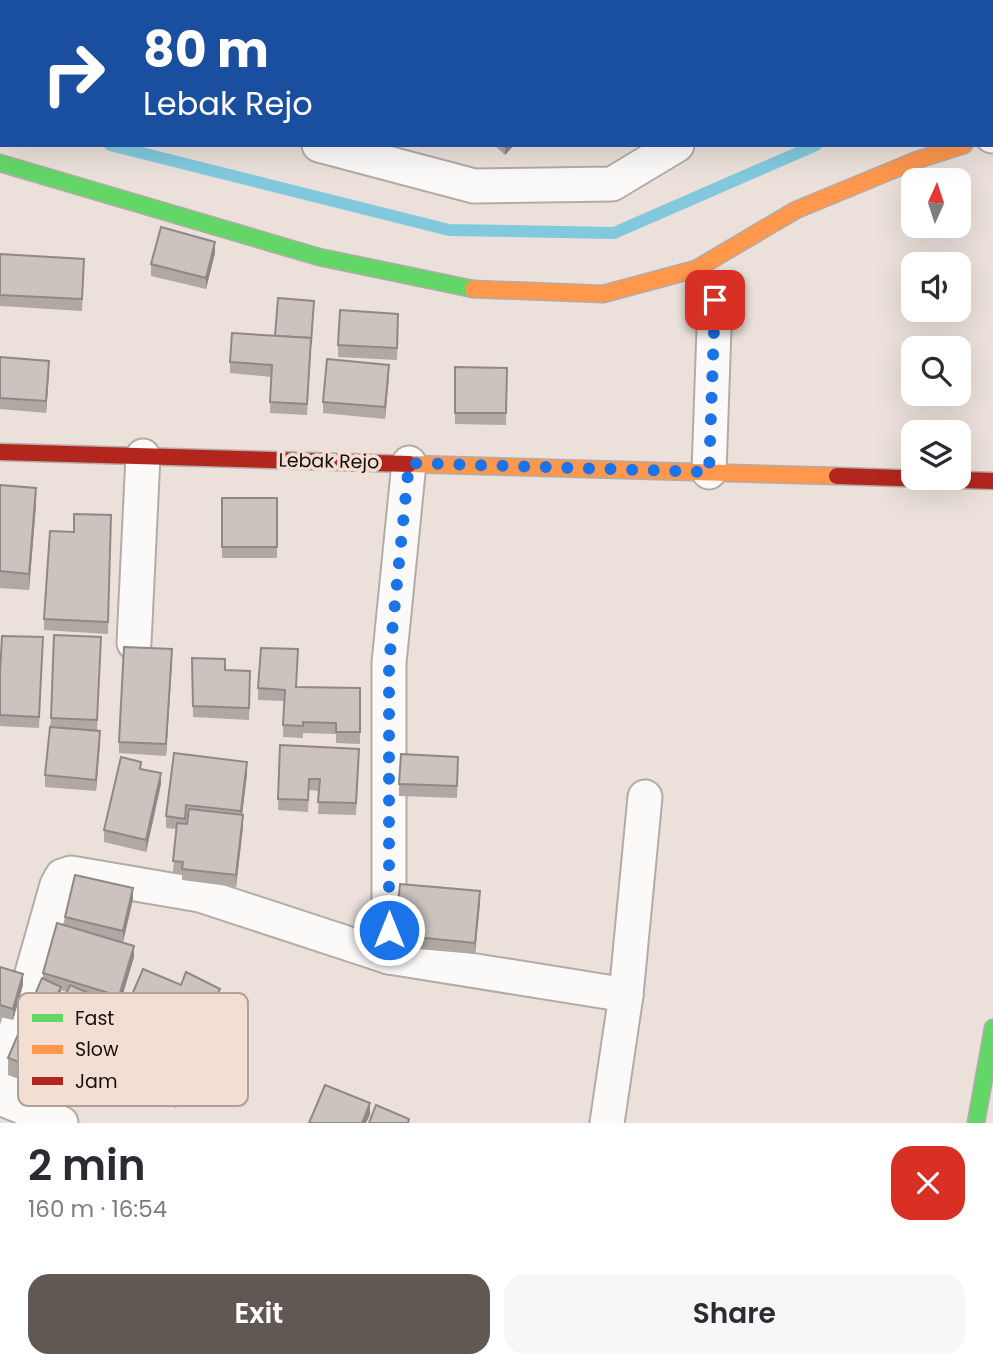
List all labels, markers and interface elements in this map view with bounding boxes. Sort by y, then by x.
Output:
text: 80 m [143,16,269,84]
icon: right [28,28,119,119]
text: Lebak Rejo [143,81,313,126]
north arrow [901,168,971,238]
map controls [901,168,971,490]
button: sound [901,252,971,322]
pin [685,270,745,330]
icon: arrive [696,281,734,319]
button: search [901,336,971,406]
button: layers [901,420,971,490]
street label: Lebak Rejo [278,447,380,475]
position arrow [352,893,426,967]
legend [18,993,248,1106]
text: Fast [75,1005,114,1032]
text: Slow [75,1036,119,1063]
text: Jam [75,1068,117,1095]
text: 2 min [28,1136,146,1195]
button: close [891,1146,965,1220]
text: 160 m · 16:54 [28,1193,167,1225]
button: Exit [28,1274,490,1354]
button: Share [504,1274,965,1354]

